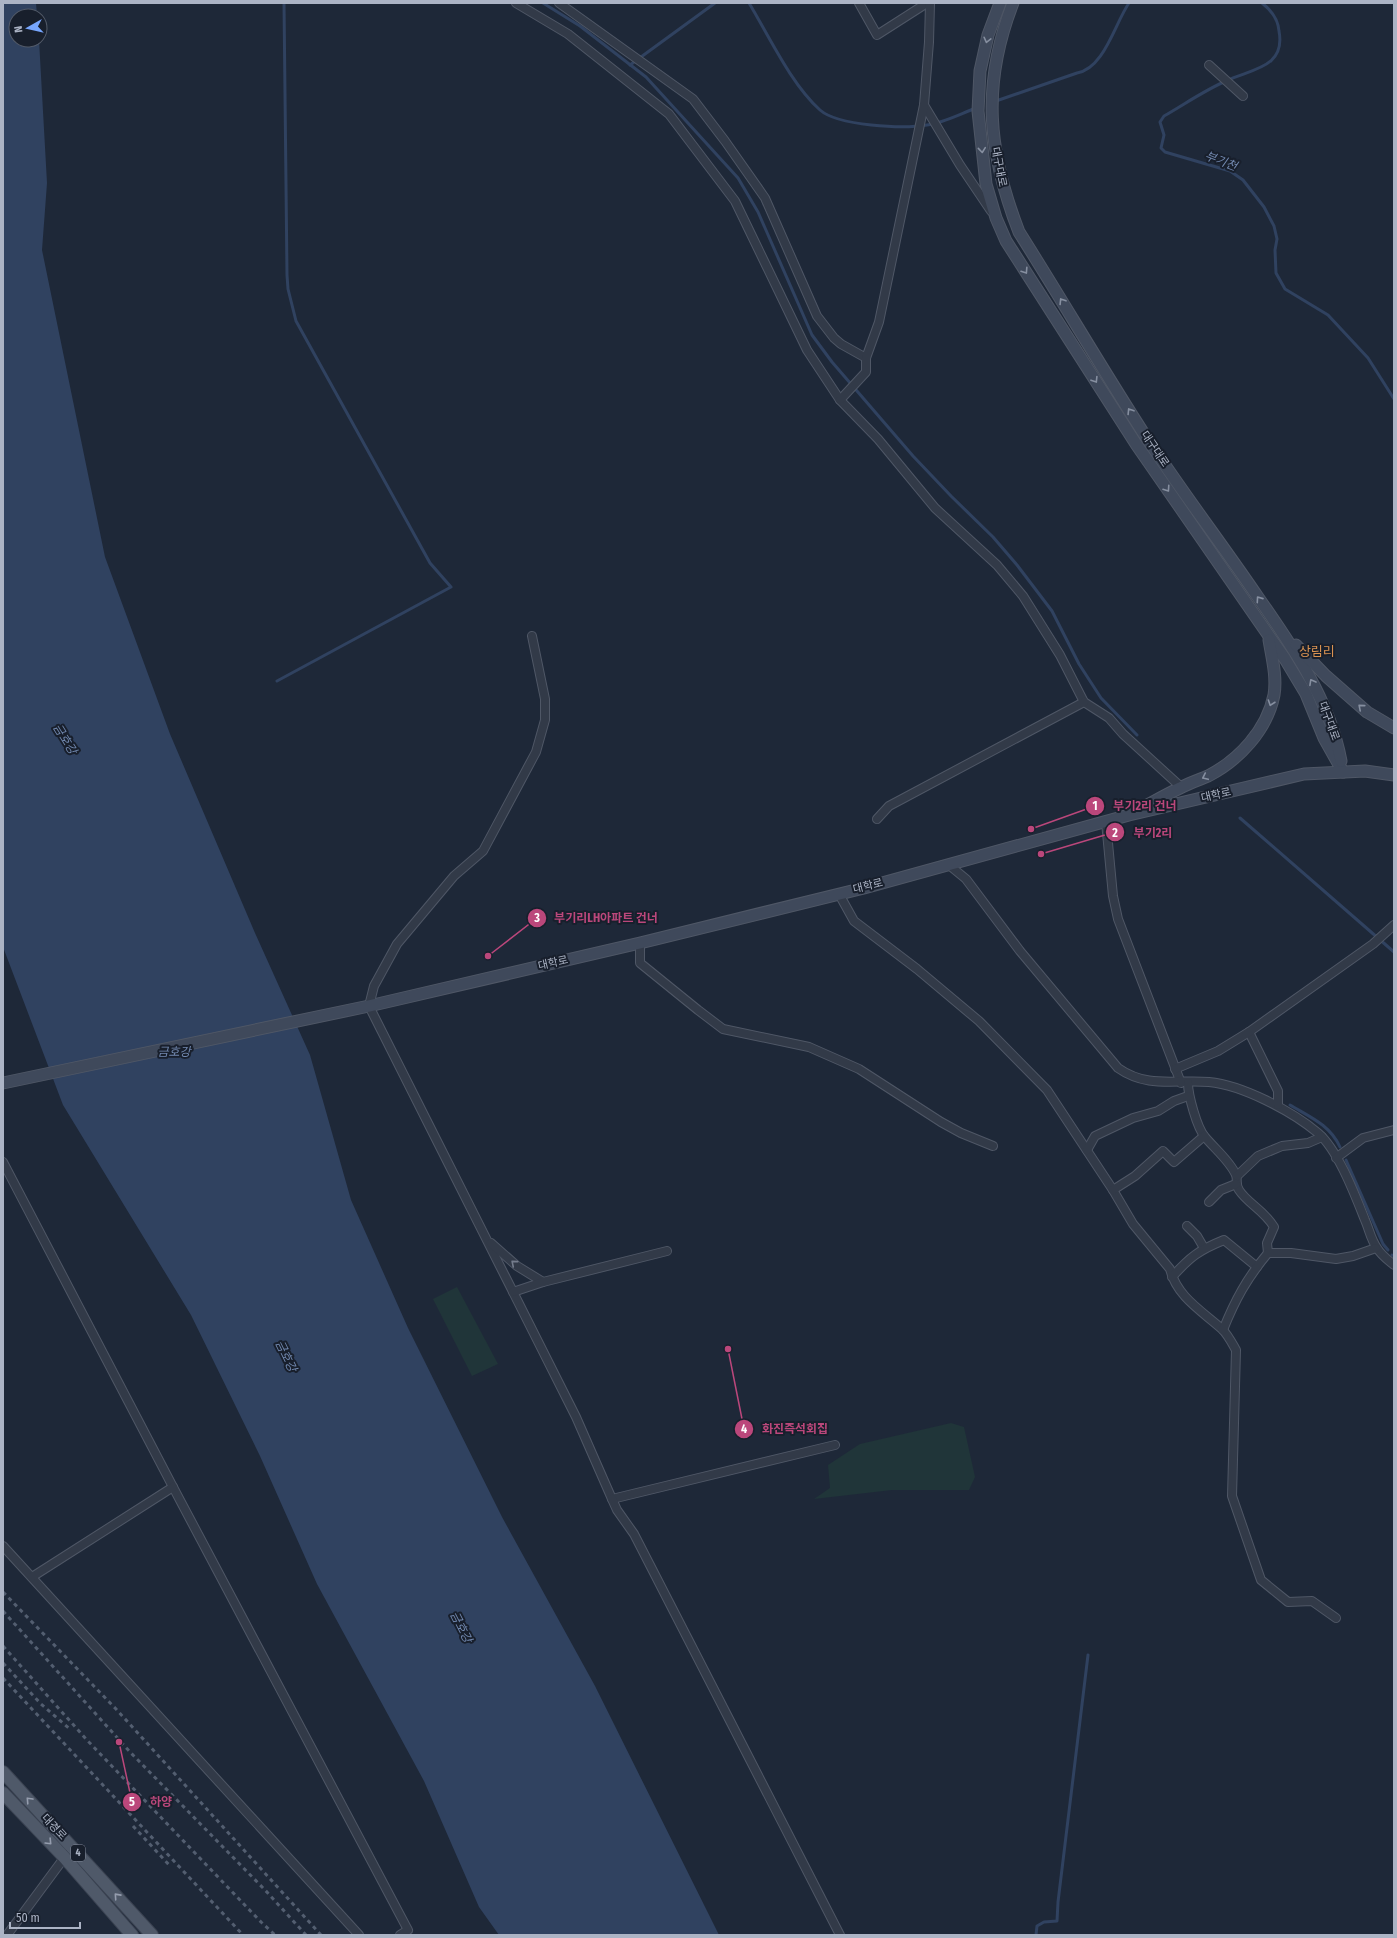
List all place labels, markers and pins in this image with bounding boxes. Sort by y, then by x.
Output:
callout: 부기2리 건너 [1085,794,1184,818]
callout: 부기2리 [1105,820,1180,844]
callout: 부기리LH아파트 건너 [527,906,666,930]
callout: 화진즉석회집 [734,1417,836,1441]
callout: 하양 [122,1790,180,1814]

